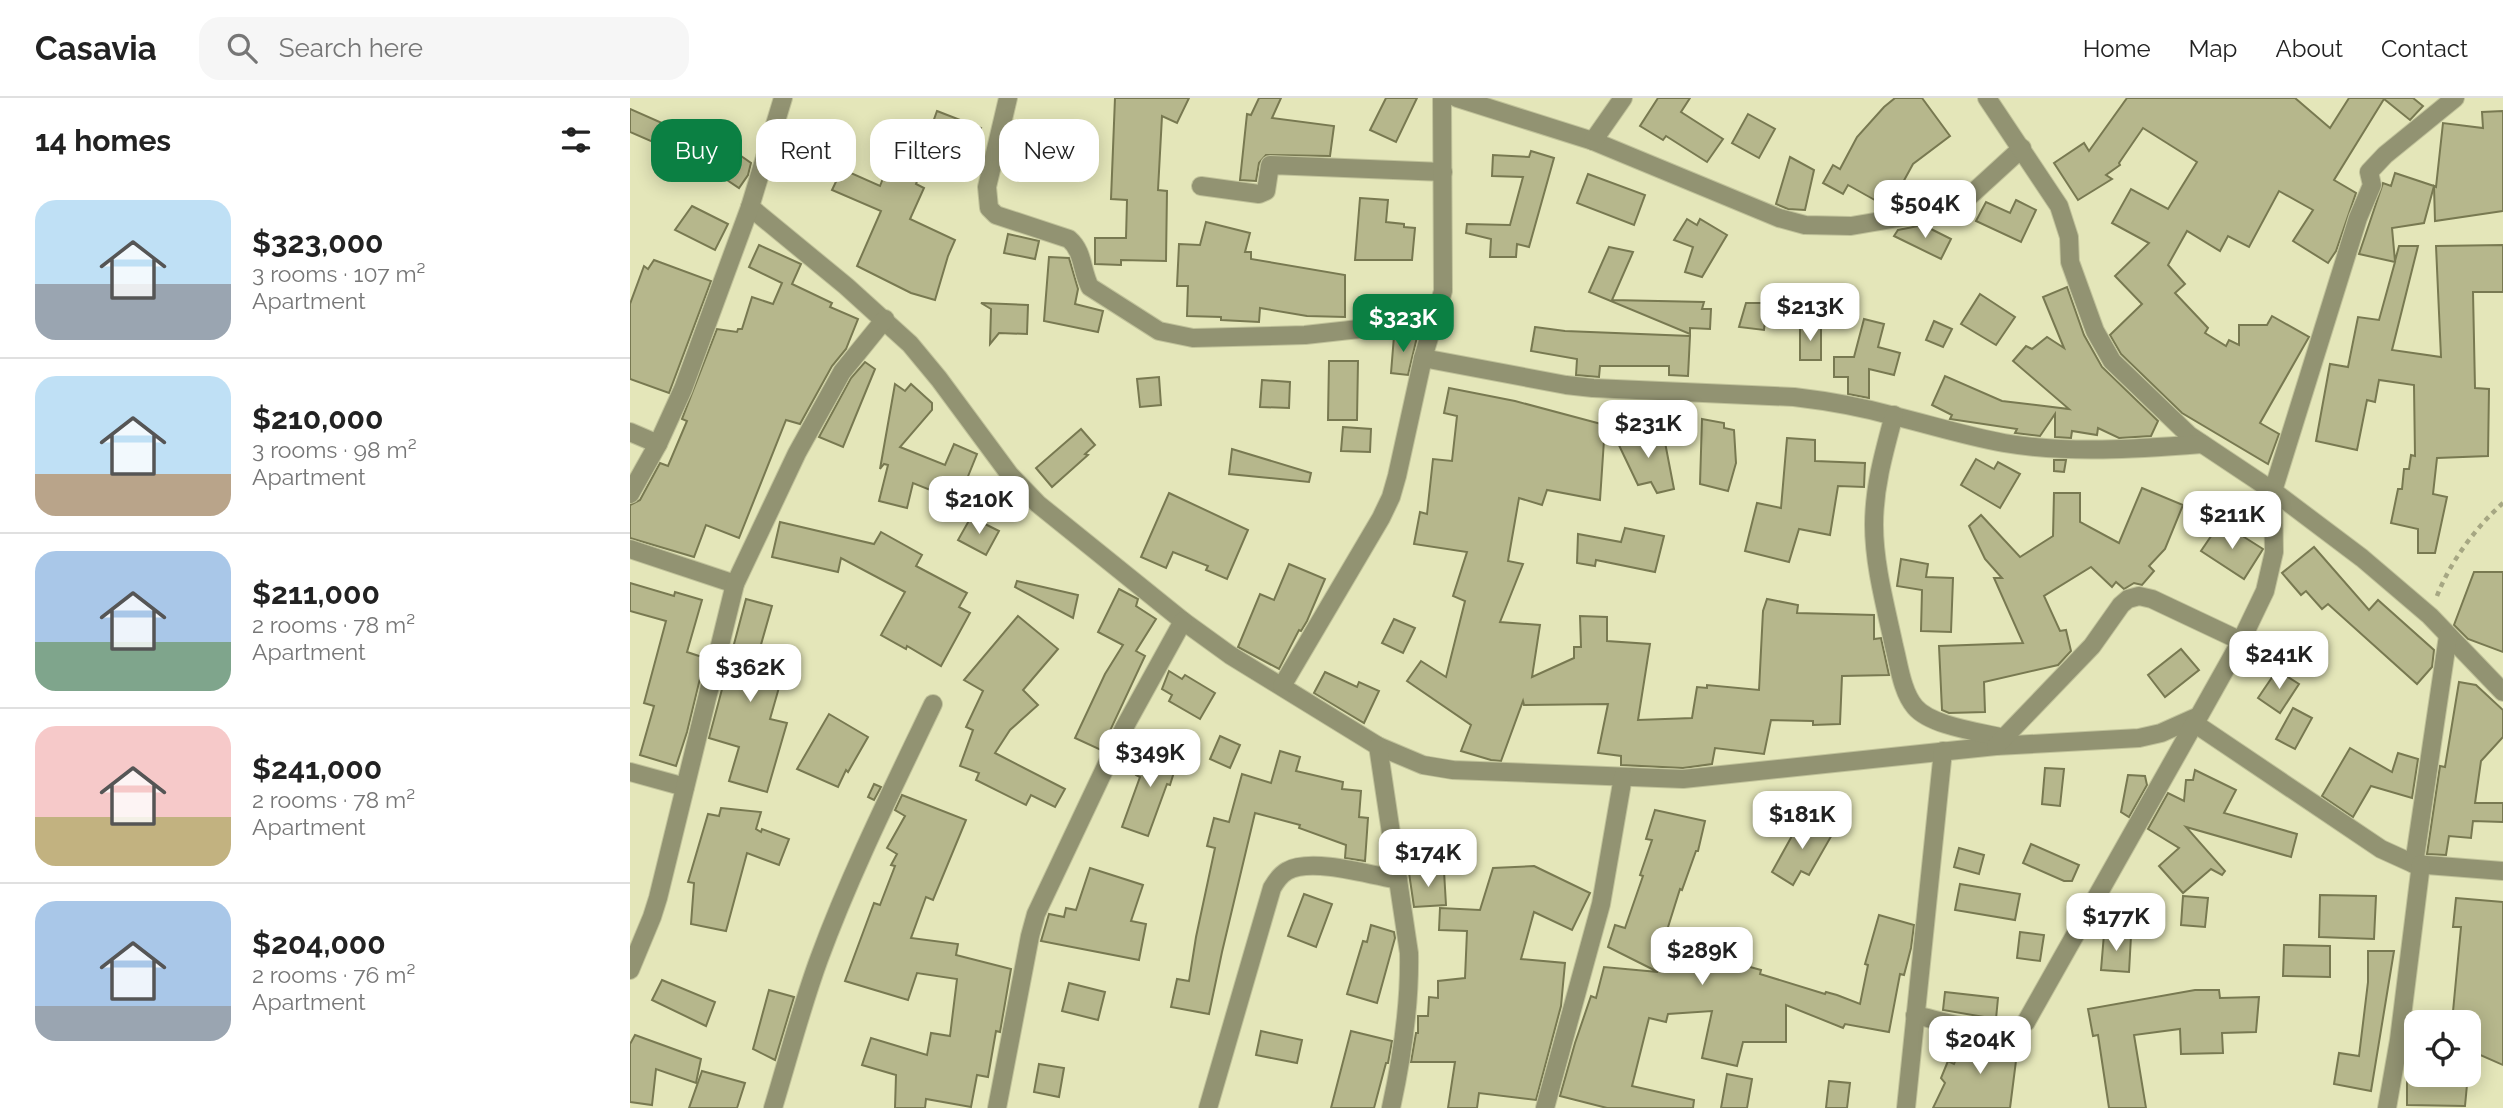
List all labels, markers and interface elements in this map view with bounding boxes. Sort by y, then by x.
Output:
search box [199,17,689,80]
text: Casavia [35,29,157,68]
icon: search [223,29,261,67]
text: Search here [279,33,423,63]
text: Home [2083,34,2151,63]
text: Map [2189,34,2237,63]
text: About [2275,34,2343,63]
text: Contact [2381,34,2468,63]
chip: Buy [651,119,742,182]
chip: Rent [756,119,856,182]
chip: Filters [870,119,985,182]
chip: New [999,119,1099,182]
icon: filters [557,121,595,159]
text: 14 homes [35,123,171,158]
pin: $504K [1876,180,1974,240]
text: $504K [1890,189,1960,216]
text: $323,000 [252,225,383,260]
icon: home [91,228,175,312]
text: 3 rooms · 107 m² [252,260,426,287]
pin: $213K [1761,284,1859,343]
text: Apartment [252,287,366,314]
text: $213K [1776,292,1844,319]
pin: $323K [1354,294,1452,354]
text: $323K [1369,303,1437,330]
pin: $231K [1599,400,1697,460]
text: $210,000 [252,401,383,436]
icon: home [91,404,175,488]
text: $231K [1614,409,1682,436]
text: 3 rooms · 98 m² [252,436,417,463]
text: Apartment [252,463,366,490]
pin: $210K [930,476,1028,536]
text: $210K [945,485,1013,512]
pin: $211K [2183,491,2281,551]
text: $211K [2199,500,2265,527]
text: $211,000 [252,576,380,611]
icon: home [91,579,175,663]
text: 2 rooms · 78 m² [252,611,415,638]
pin: $241K [2230,632,2328,691]
text: Apartment [252,638,366,665]
text: $241K [2245,640,2313,667]
pin: $362K [701,644,799,704]
text: $362K [715,653,785,680]
pin: $349K [1101,730,1199,789]
text: $349K [1115,738,1185,765]
text: $241,000 [252,751,382,786]
icon: home [91,754,175,838]
text: 2 rooms · 78 m² [252,786,415,813]
pin: $181K [1753,792,1851,851]
text: $181K [1769,800,1835,827]
text: Apartment [252,813,366,840]
pin: $174K [1379,830,1477,889]
text: $174K [1395,838,1461,865]
pin: $177K [2067,894,2165,953]
text: $177K [2082,902,2150,929]
text: $204,000 [252,926,386,961]
pin: $289K [1653,928,1751,987]
icon: home [91,929,175,1013]
text: $289K [1667,936,1737,963]
text: 2 rooms · 76 m² [252,961,415,988]
text: Apartment [252,988,366,1015]
map controls [2404,1010,2481,1087]
button: locate [2404,1010,2481,1087]
pin: $204K [1931,1016,2029,1076]
text: $204K [1945,1025,2015,1052]

